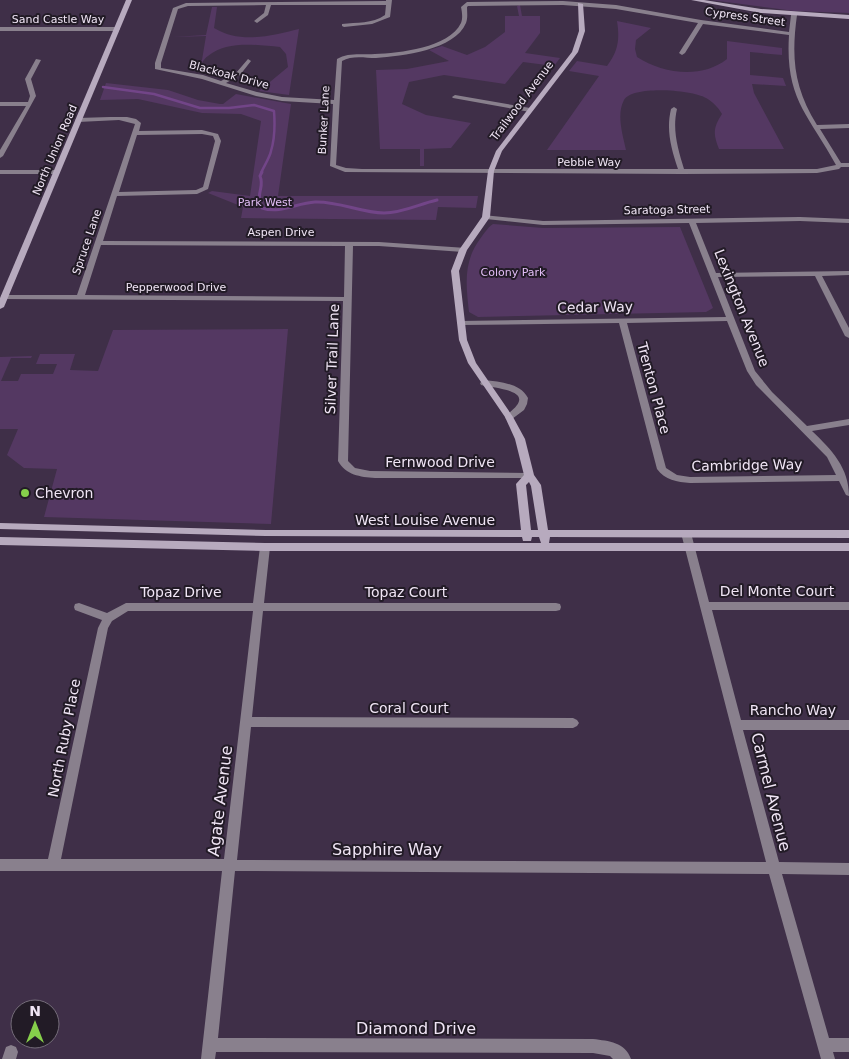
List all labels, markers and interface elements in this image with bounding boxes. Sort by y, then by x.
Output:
street label: Cypress Street [704,5,786,29]
street label: Sand Castle Way [12,13,105,26]
street label: Blackoak Drive [188,58,271,92]
street label: Trailwood Avenue [487,58,556,144]
street label: Bunker Lane [316,85,332,155]
street label: North Union Road [30,103,80,197]
street label: Pebble Way [557,156,621,169]
park label: Park West [238,196,293,209]
street label: Saratoga Street [624,203,711,217]
street label: Spruce Lane [70,207,104,276]
street label: Aspen Drive [248,226,315,239]
street label: Lexington Avenue [711,247,773,369]
park label: Colony Park [481,266,546,279]
street label: Pepperwood Drive [126,281,226,294]
street label: Cedar Way [557,298,633,316]
street label: Silver Trail Lane [322,303,342,415]
street label: Trenton Place [634,340,674,435]
street label: Fernwood Drive [385,454,495,470]
street label: Cambridge Way [691,456,803,474]
place label: Chevron [35,485,93,501]
marker: Chevron [19,487,31,499]
street label: West Louise Avenue [355,512,495,528]
street label: Del Monte Court [720,583,835,599]
street label: Topaz Drive [139,584,222,600]
street label: Topaz Court [364,584,448,600]
street label: North Ruby Place [45,677,83,799]
street label: Coral Court [369,700,449,716]
street label: Rancho Way [750,702,836,718]
street label: Carmel Avenue [747,731,795,853]
street label: Agate Avenue [204,744,236,858]
street label: Sapphire Way [332,840,442,859]
north arrow [10,999,60,1049]
text: N [29,1003,41,1019]
street label: Diamond Drive [356,1019,476,1038]

